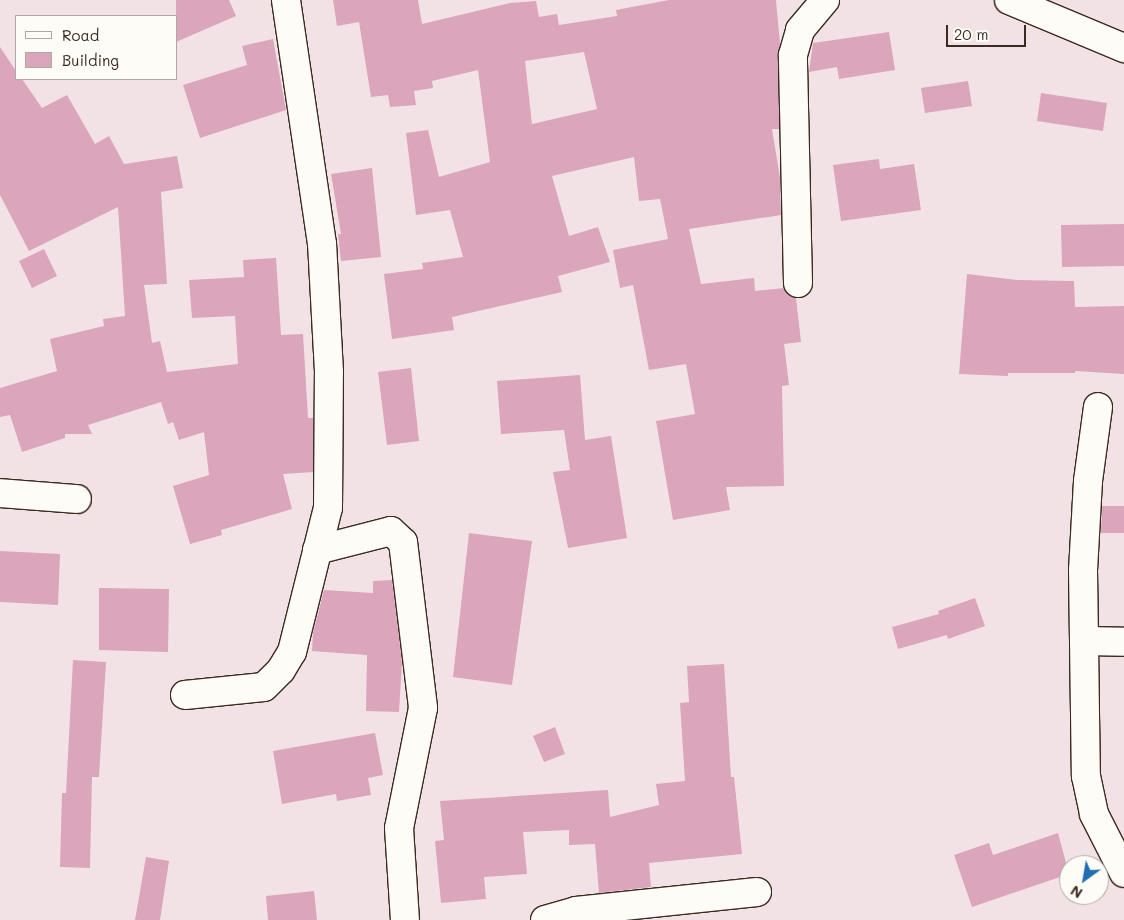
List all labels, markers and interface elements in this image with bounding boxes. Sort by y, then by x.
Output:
legend [15,15,178,80]
scale bar [949,15,1029,47]
text: 20 m [954,24,988,44]
text: Road [62,25,99,45]
text: Building [62,50,119,70]
north arrow [1059,855,1109,905]
text: N [1067,881,1086,903]

